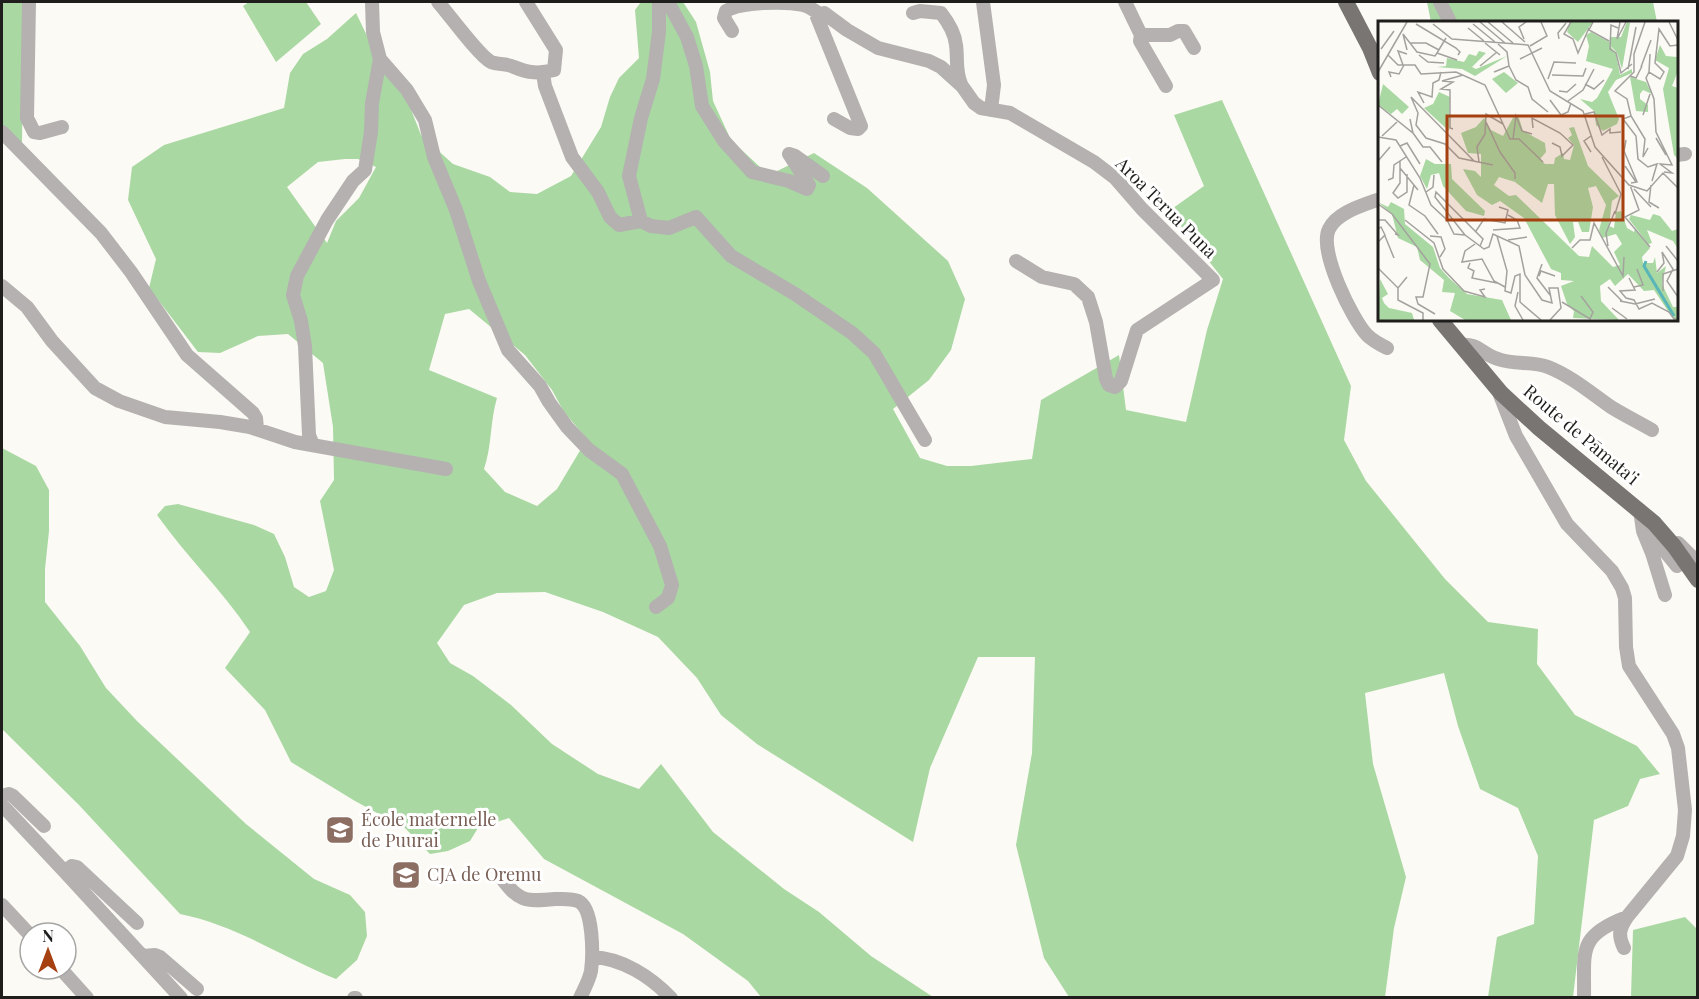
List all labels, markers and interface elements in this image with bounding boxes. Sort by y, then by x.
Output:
inset map [1378,21,1678,321]
street label: Aroa Terua Puna [1110,151,1222,263]
street label: Route de Pāmata'i [1519,379,1644,490]
place label: École maternelle de Puurai [361,807,496,852]
school or university icon: École maternelle de Puurai [324,814,356,846]
school or university icon: CJA de Oremu [390,859,422,891]
place label: CJA de Oremu [427,862,542,886]
north arrow [18,921,78,981]
text: N [42,925,54,946]

